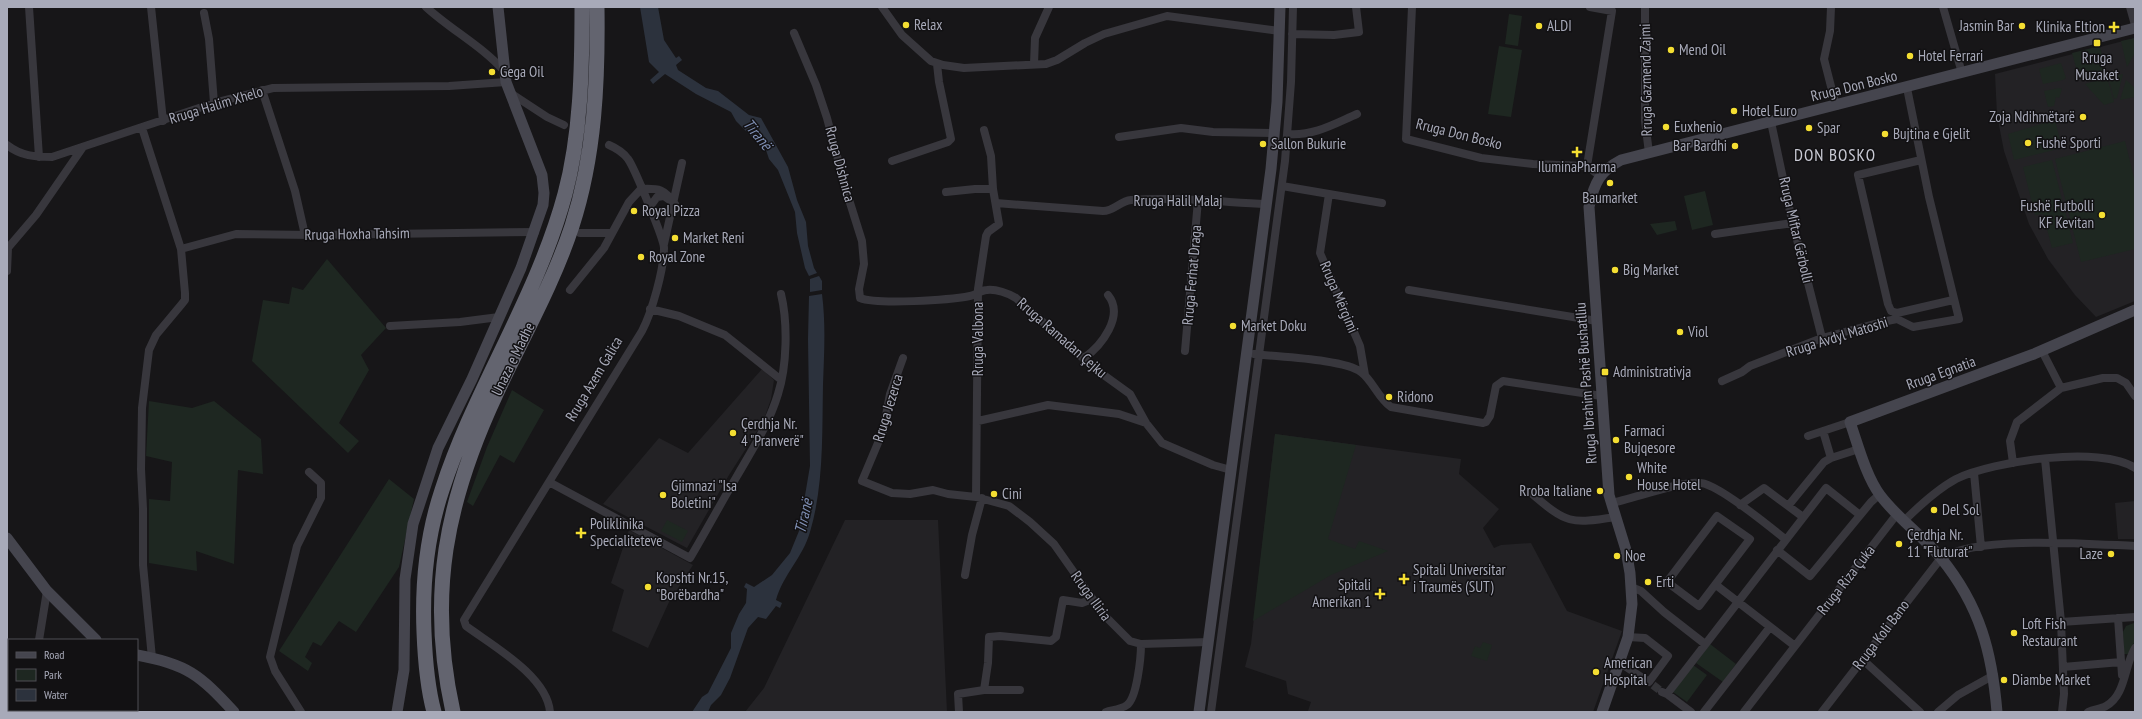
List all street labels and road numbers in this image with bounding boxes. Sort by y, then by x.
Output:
street label: Rruga Gazmend Zajmi [1635,23,1656,137]
street label: Rruga Don Bosko [1809,66,1899,105]
street label: Rruga Halim Xhelo [167,81,265,128]
street label: Rruga Don Bosko [1414,114,1504,153]
street label: Rruga Dishnica [821,124,860,204]
street label: Rruga Miftar Gërbolli [1775,175,1818,285]
street label: Rruga Halil Malaj [1133,191,1223,210]
street label: Rruga Hoxha Tahsim [304,223,410,244]
street label: Rruga Ferhat Draga [1178,224,1205,326]
street label: Rruga Mërgimi [1316,258,1363,336]
street label: Rruga Ramadan Çejku [1013,293,1111,382]
street label: Rruga Valbona [968,302,987,376]
street label: Rruga Ibrahim Pashë Bushatlliu [1570,302,1601,464]
street label: Rruga Avdyl Matoshi [1784,312,1890,361]
street label: Unaza e Madhe [487,319,538,399]
street label: Rruga Azem Galica [561,333,626,425]
street label: Rruga Egnatia [1904,351,1978,394]
street label: Rruga Jezerca [868,372,907,444]
street label: Rruga Riza Çuka [1812,541,1879,618]
street label: Rruga Iliria [1067,567,1116,624]
street label: Rruga Koli Bano [1848,596,1913,673]

